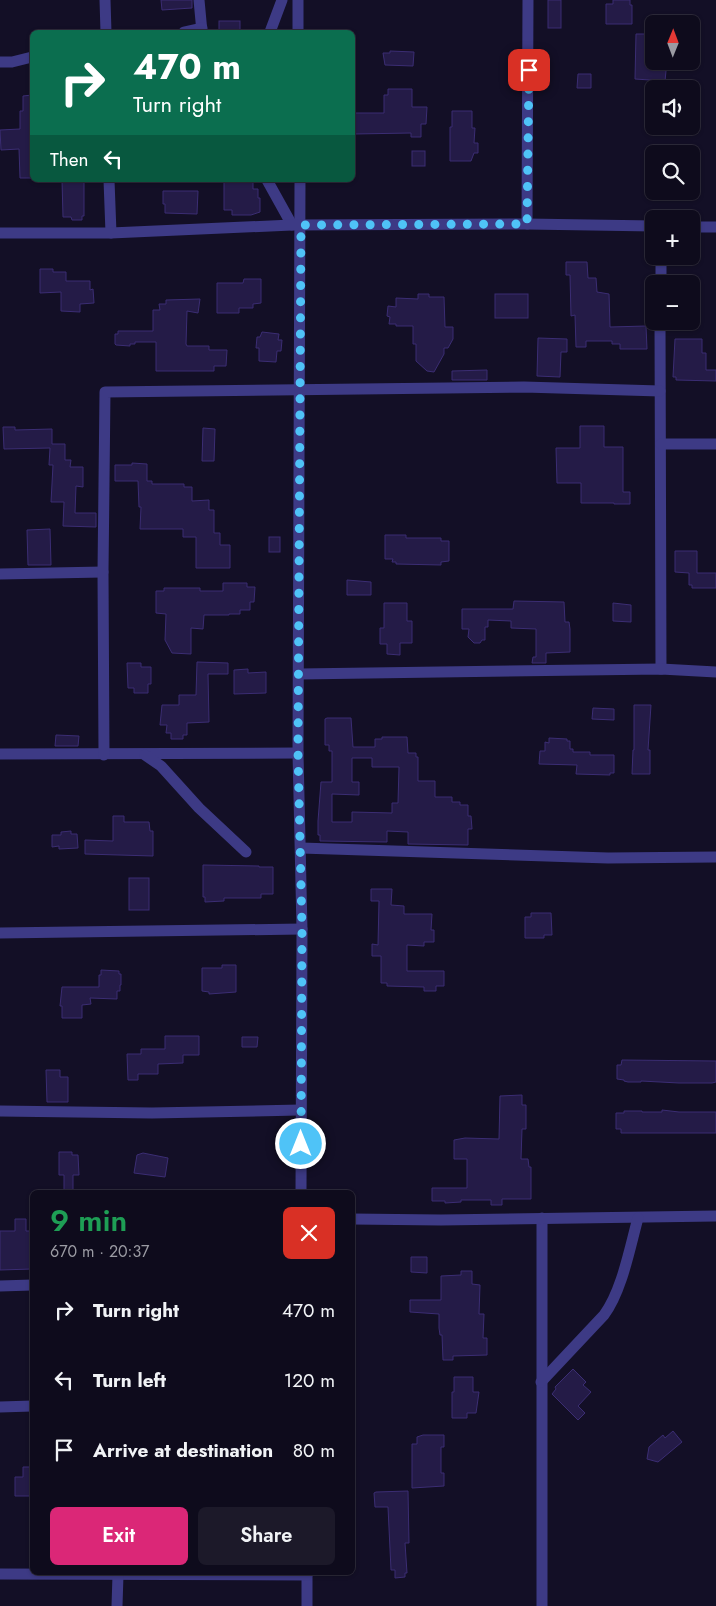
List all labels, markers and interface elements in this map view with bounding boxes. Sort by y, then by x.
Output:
north arrow [645,15,700,70]
map controls [645,15,700,330]
text: 470 m [133,42,241,92]
pin [508,49,550,91]
icon: right [50,50,115,115]
icon: arrive [515,56,543,84]
button: sound [645,80,700,135]
text: Turn right [133,88,221,120]
icon: left [99,145,127,173]
button: search [645,145,700,200]
text: Then [50,146,89,173]
button: + [645,210,700,265]
button: − [645,275,700,330]
position arrow [274,1117,326,1169]
text: 9 min [50,1199,127,1242]
button: close [283,1207,335,1259]
text: 670 m · 20:37 [50,1240,149,1263]
icon: right [50,1296,78,1324]
text: Turn right [93,1297,179,1324]
text: 470 m [282,1297,335,1324]
icon: left [50,1366,78,1394]
text: Turn left [93,1367,166,1394]
text: 120 m [284,1367,335,1394]
icon: arrive [50,1436,78,1464]
text: Arrive at destination [93,1437,273,1464]
text: 80 m [293,1437,335,1464]
button: Exit [50,1507,188,1565]
button: Share [198,1507,335,1565]

